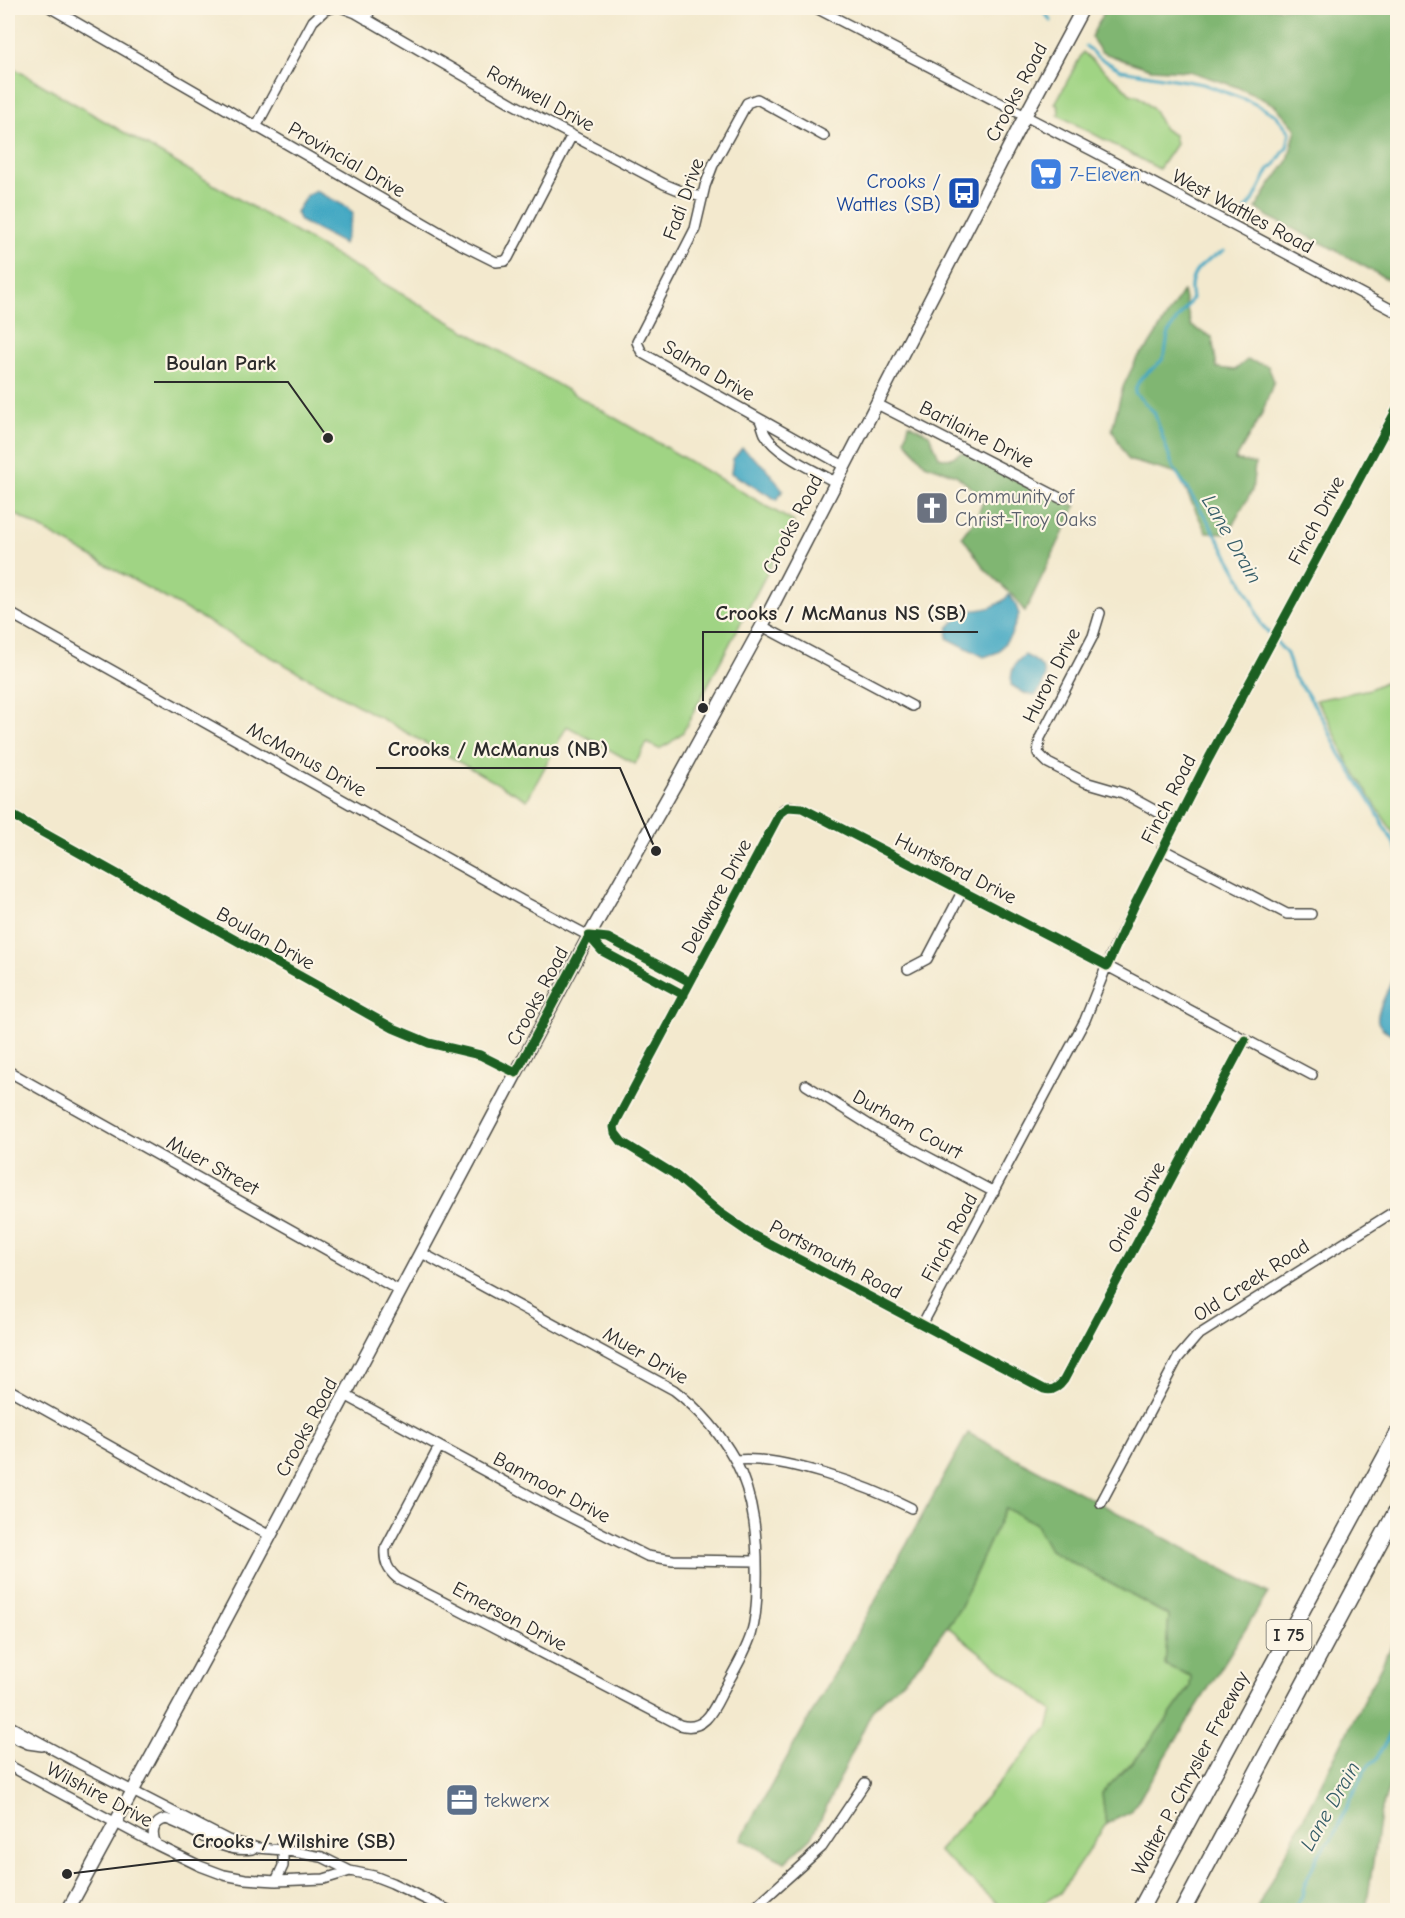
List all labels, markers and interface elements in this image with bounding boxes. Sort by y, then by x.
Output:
street label: Crooks Road [981,39,1052,146]
street label: Rothwell Drive [483,60,599,136]
street label: Provincial Drive [284,117,410,202]
street label: Fadi Drive [658,155,709,243]
supermarket icon: 7-Eleven [1028,156,1064,192]
place label: 7-Eleven [1069,163,1140,186]
street label: West Wattles Road [1168,164,1317,258]
place label: Crooks / Wattles (SB) [837,170,941,216]
bus stop icon: Crooks / Wattles (SB) [946,175,982,211]
street label: Salma Drive [659,335,759,406]
callout: Boulan Park [154,343,288,382]
text: Boulan Park [166,351,277,375]
street label: Barilaine Drive [916,396,1038,473]
street label: Crooks Road [757,470,827,578]
street label: Finch Drive [1283,472,1349,569]
place label: Community of Christ-Troy Oaks [955,485,1097,531]
church icon: Community of Christ-Troy Oaks [914,490,950,526]
water label: Lane Drain [1197,490,1267,588]
callout: Crooks / McManus NS (SB) [703,593,978,632]
text: Crooks / McManus NS (SB) [716,601,966,625]
street label: Huron Drive [1018,624,1085,727]
street label: McManus Drive [243,717,370,802]
callout: Crooks / McManus (NB) [376,729,620,768]
text: Crooks / McManus (NB) [388,737,608,761]
street label: Finch Road [1136,751,1201,848]
street label: Huntsford Drive [891,828,1020,909]
street label: Delaware Drive [677,835,756,957]
street label: Boulan Drive [213,902,319,975]
street label: Crooks Road [502,943,573,1050]
street label: Durham Court [849,1085,968,1165]
street label: Muer Street [163,1131,264,1201]
street label: Oriole Drive [1103,1158,1170,1257]
street label: Finch Road [916,1189,982,1286]
street label: Portsmouth Road [766,1215,906,1304]
street label: Old Creek Road [1189,1234,1314,1327]
street label: Muer Drive [599,1322,692,1389]
street label: Crooks Road [271,1374,342,1481]
street label: Banmoor Drive [489,1447,614,1528]
street label: Emerson Drive [449,1577,571,1656]
road number: I 75 [1266,1620,1312,1650]
street label: Walter P. Chrysler Freeway [1127,1667,1254,1879]
street label: Wilshire Drive [43,1757,157,1832]
water label: Lane Drain [1295,1757,1365,1855]
office icon: tekwerx [444,1782,480,1818]
place label: tekwerx [484,1789,549,1812]
callout: Crooks / Wilshire (SB) [180,1821,407,1860]
text: Crooks / Wilshire (SB) [192,1829,396,1853]

